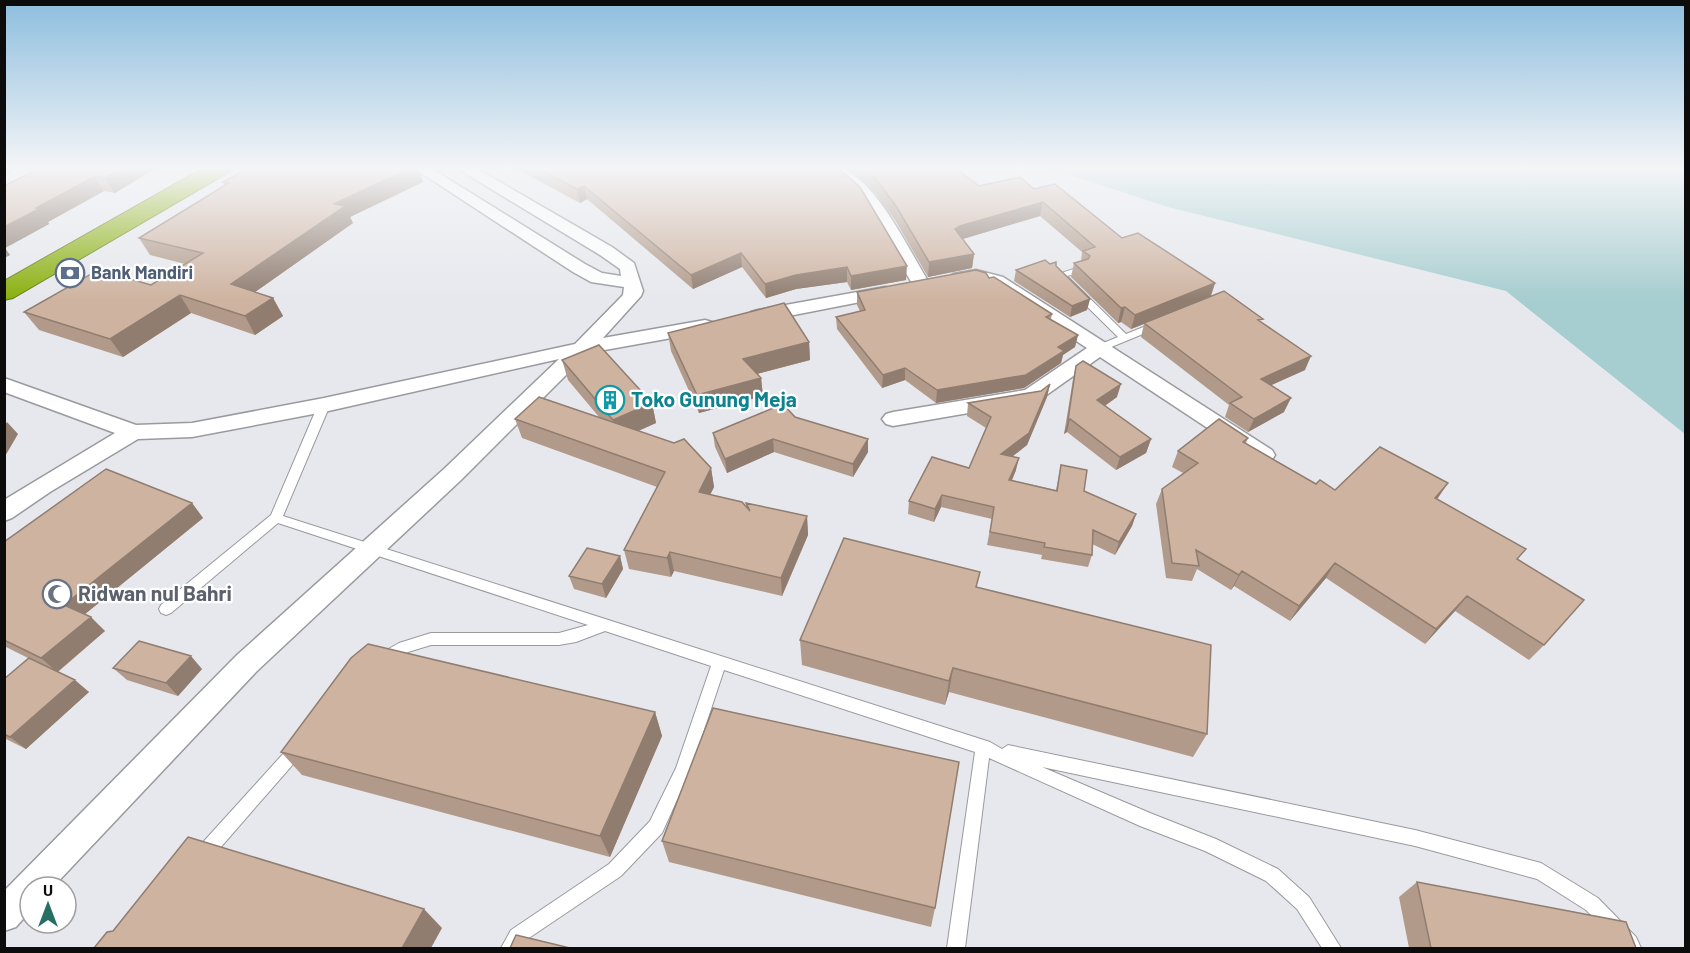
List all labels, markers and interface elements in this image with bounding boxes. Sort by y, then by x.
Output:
bank icon: Bank Mandiri [54,257,86,289]
place label: Bank Mandiri [91,261,193,283]
building icon: Toko Gunung Meja [594,384,626,416]
place label: Toko Gunung Meja [631,386,797,411]
mosque icon: Ridwan nul Bahri [41,578,73,610]
place label: Ridwan nul Bahri [78,580,232,605]
north arrow [18,875,78,935]
text: U [43,880,53,899]

